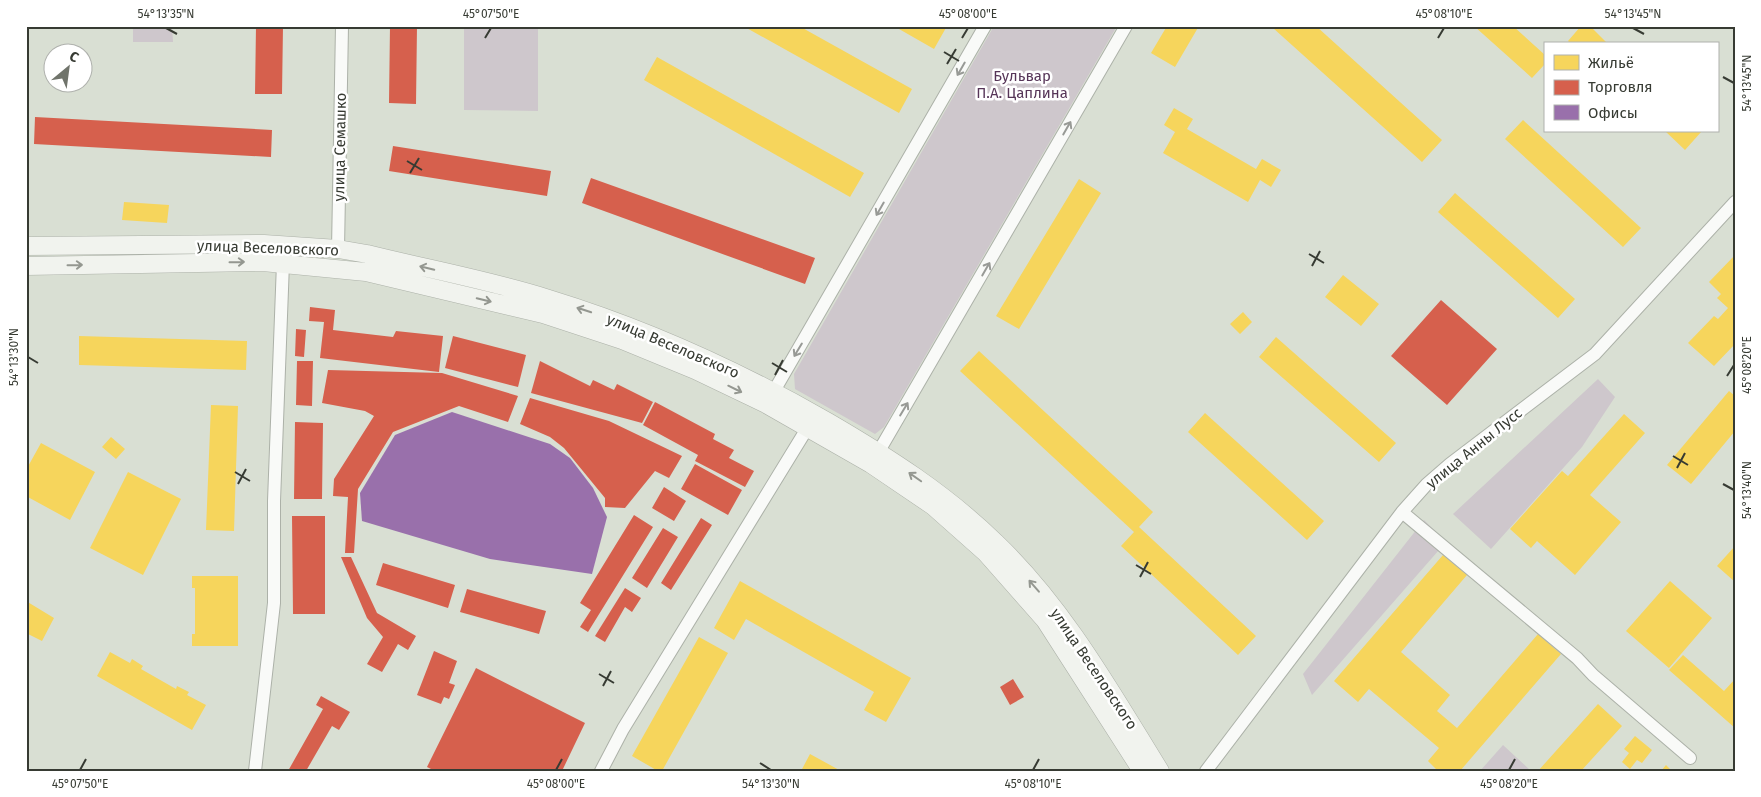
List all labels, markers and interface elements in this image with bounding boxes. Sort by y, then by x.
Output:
text: 54°13'35"N [137,7,195,21]
text: 45°07'50"E [463,7,519,21]
text: 45°08'00"E [939,7,997,21]
text: 45°08'10"E [1415,7,1473,21]
text: 54°13'45"N [1605,7,1661,21]
north arrow [42,42,92,92]
legend [1544,42,1718,132]
text: С [66,48,82,66]
text: Жильё [1588,54,1634,72]
text: 54°13'45"N [1740,55,1754,111]
one-way arrow [956,61,966,76]
park label: Бульвар П.А. Цаплина [976,67,1068,102]
text: Торговля [1588,78,1653,96]
street label: улица Семашко [330,93,350,201]
text: Офисы [1588,104,1638,122]
one-way arrow [1062,122,1072,136]
one-way arrow [875,202,885,217]
street label: улица Веселовского [197,237,339,259]
one-way arrow [229,257,245,267]
one-way arrow [66,260,83,270]
one-way arrow [981,262,991,277]
one-way arrow [419,263,435,273]
one-way arrow [475,296,491,305]
one-way arrow [576,305,592,315]
street label: улица Веселовского [604,310,742,382]
text: 54°13'30"N [7,328,21,386]
text: 45°08'20"E [1740,336,1754,394]
one-way arrow [793,342,803,356]
one-way arrow [727,385,742,394]
one-way arrow [899,403,909,417]
street label: улица Анны Лусс [1422,404,1526,492]
text: 54°13'40"N [1740,461,1754,519]
one-way arrow [908,472,922,482]
one-way arrow [1029,580,1040,593]
street label: улица Веселовского [1047,605,1141,733]
text: 45°07'50"E [52,777,108,791]
text: 45°08'00"E [527,777,585,791]
text: 54°13'30"N [742,777,800,791]
text: 45°08'10"E [1004,777,1062,791]
text: 45°08'20"E [1480,777,1538,791]

